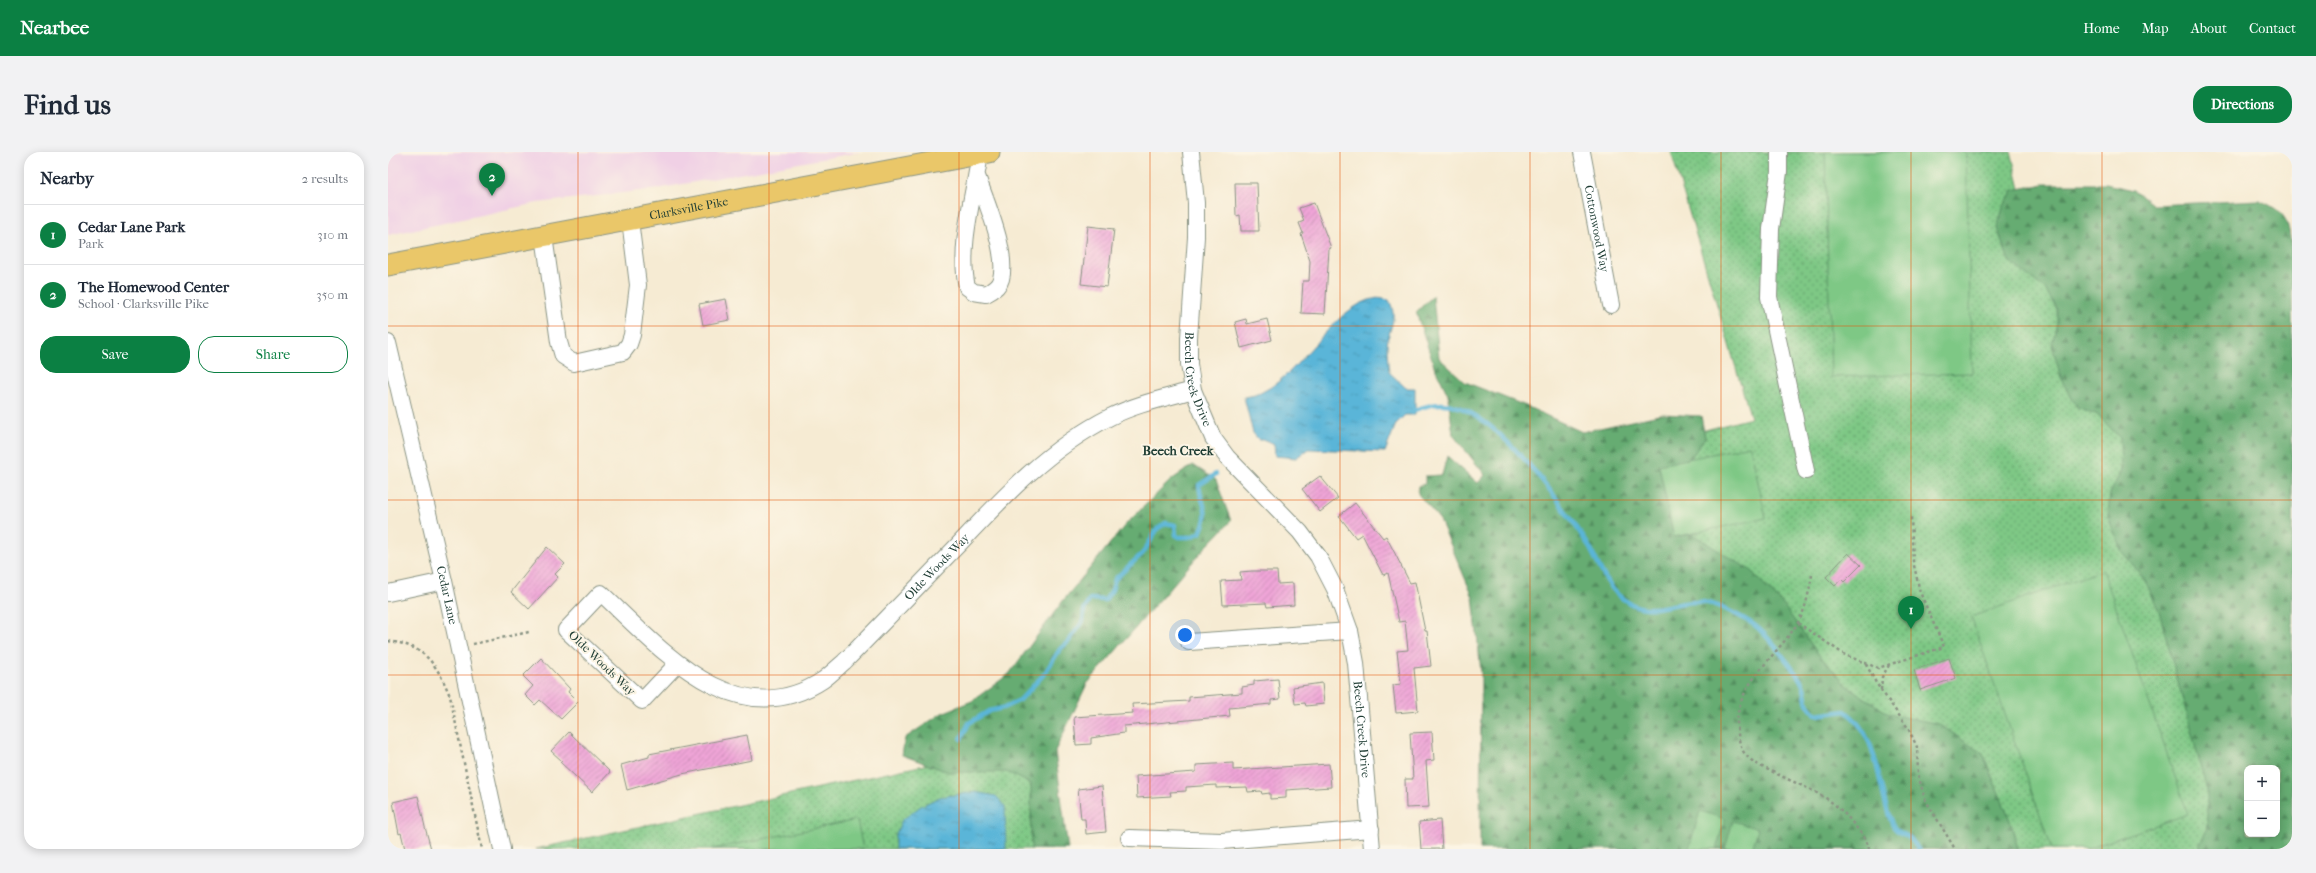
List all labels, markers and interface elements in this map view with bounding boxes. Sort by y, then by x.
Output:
text: Nearbee [20,17,89,39]
text: Home [2083,20,2120,37]
text: Map [2142,20,2169,37]
text: About [2191,20,2227,37]
text: Contact [2249,20,2296,37]
button: Directions [2193,86,2292,123]
text: Find us [24,88,111,121]
pin: 2 [479,163,505,196]
text: Nearby [40,168,94,188]
text: 2 results [302,171,348,186]
street label: Cottonwood Way [1581,184,1612,274]
street label: Clarksville Pike [648,194,729,223]
text: Cedar Lane Park [78,218,185,236]
text: 1 [51,227,55,242]
text: 310 m [317,227,348,242]
text: Park [78,236,104,251]
text: The Homewood Center [78,278,229,296]
text: 2 [50,287,56,302]
text: 350 m [316,287,348,302]
text: School · Clarksville Pike [78,296,209,311]
street label: Beech Creek Drive [1182,331,1214,429]
button: Save [40,336,190,373]
button: Share [198,336,348,373]
district label: Beech Creek [1143,443,1215,458]
street label: Olde Woods Way [901,530,973,603]
street label: Cedar Lane [434,565,460,626]
pin: 1 [1898,596,1924,629]
your location [1175,625,1195,645]
street label: Olde Woods Way [566,628,639,699]
street label: Beech Creek Drive [1351,680,1373,779]
map controls [2244,765,2280,837]
button: + [2244,765,2280,801]
button: − [2244,801,2280,837]

